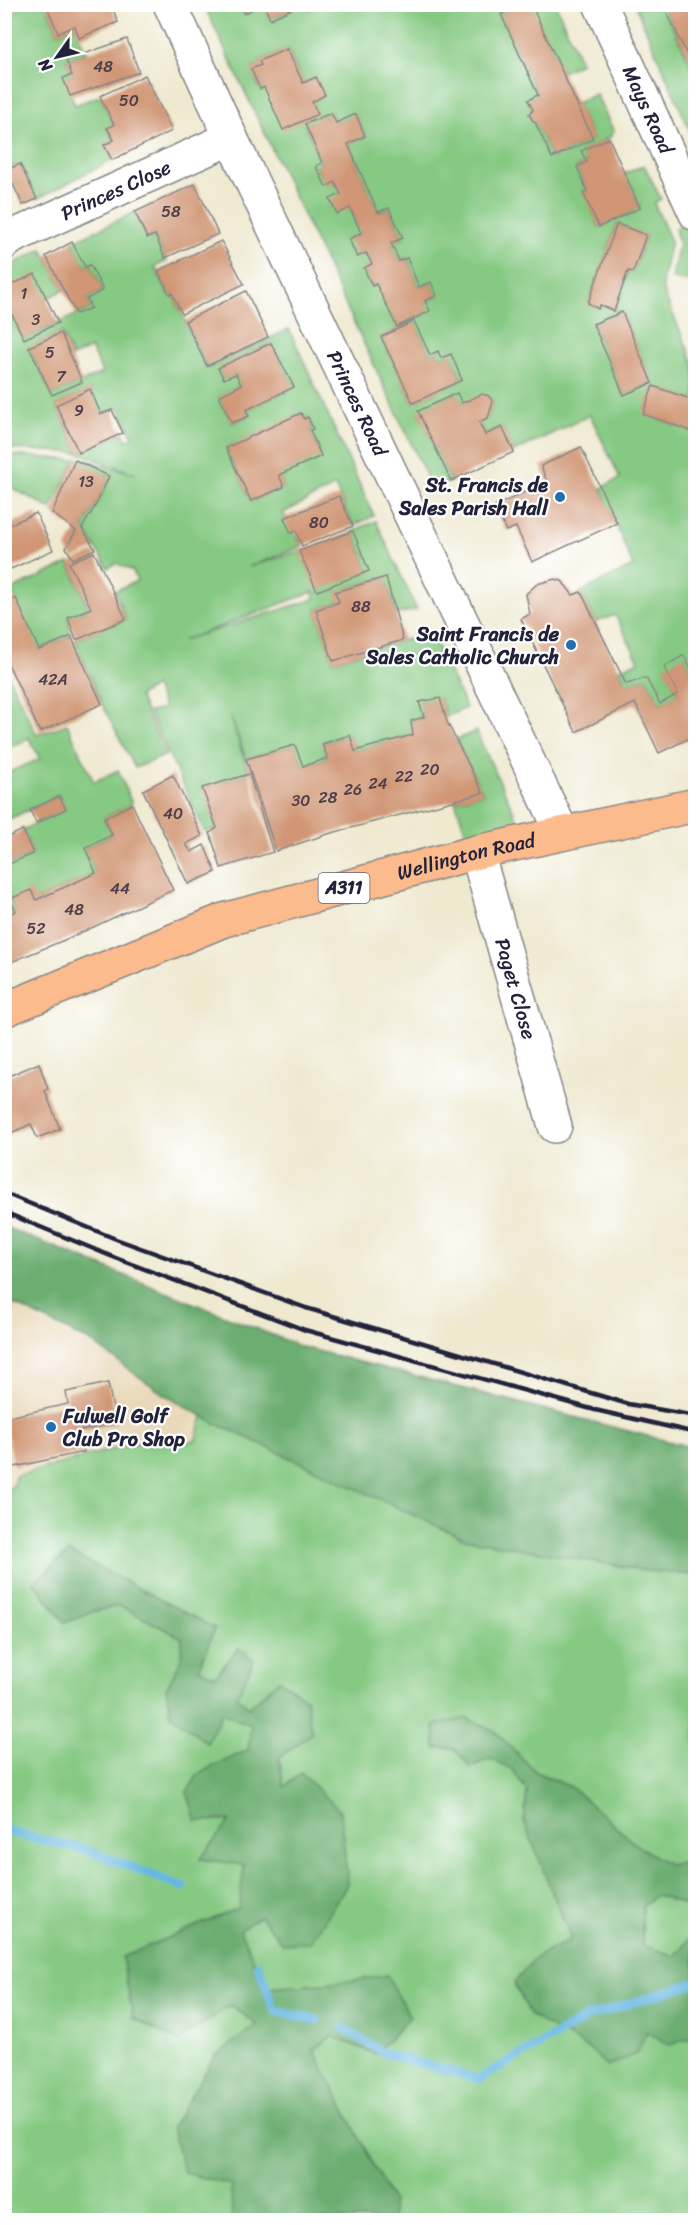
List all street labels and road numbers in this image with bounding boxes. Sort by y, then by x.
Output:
street label: Mays Road [613,59,684,161]
street label: Princes Close [55,150,177,230]
street label: Princes Road [317,344,398,463]
street label: Wellington Road [393,822,540,890]
road number: A311 [318,873,370,903]
street label: Paget Close [485,934,547,1043]

